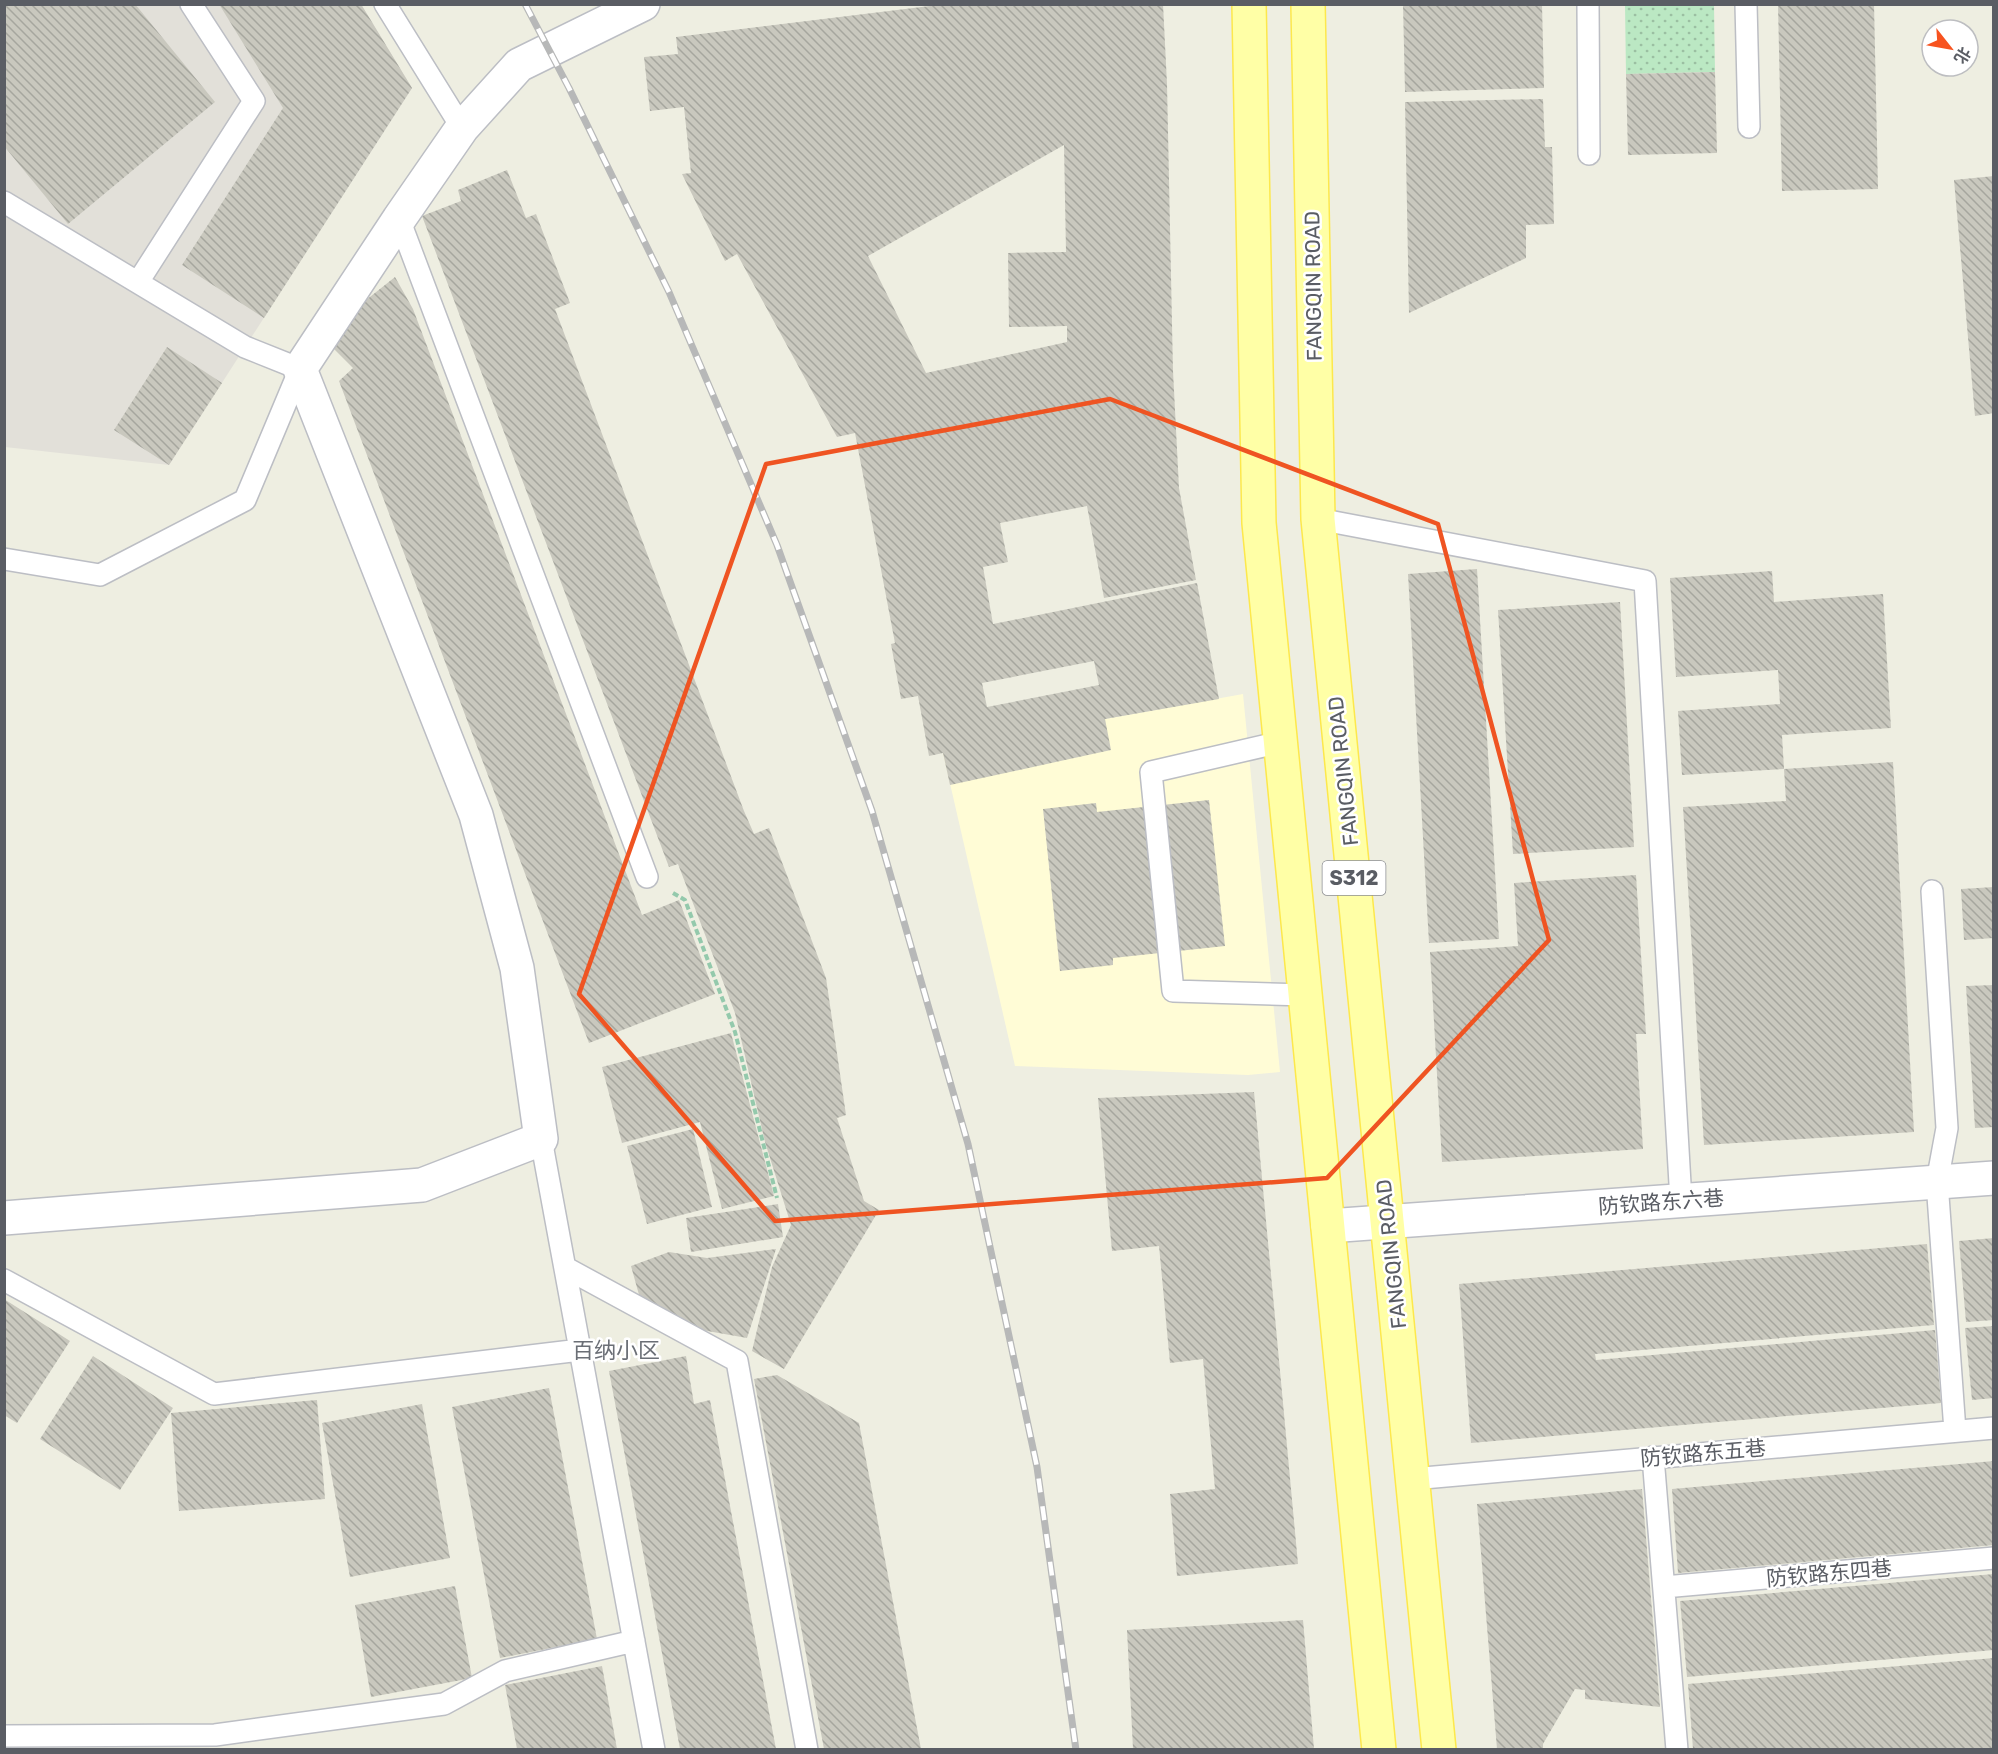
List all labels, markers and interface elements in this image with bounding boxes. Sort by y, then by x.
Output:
north arrow [1920,18,1980,78]
text: 北 [1950,44,1975,67]
street label: FANGQIN ROAD [1299,211,1327,361]
street label: FANGQIN ROAD [1323,695,1363,847]
road number: S312 [1322,861,1386,895]
street label: FANGQIN ROAD [1371,1178,1411,1330]
street label: 防钦路东六巷 [1597,1185,1725,1219]
district label: 百纳小区 [572,1337,660,1364]
street label: 防钦路东五巷 [1639,1435,1767,1471]
street label: 防钦路东四巷 [1765,1555,1893,1591]

